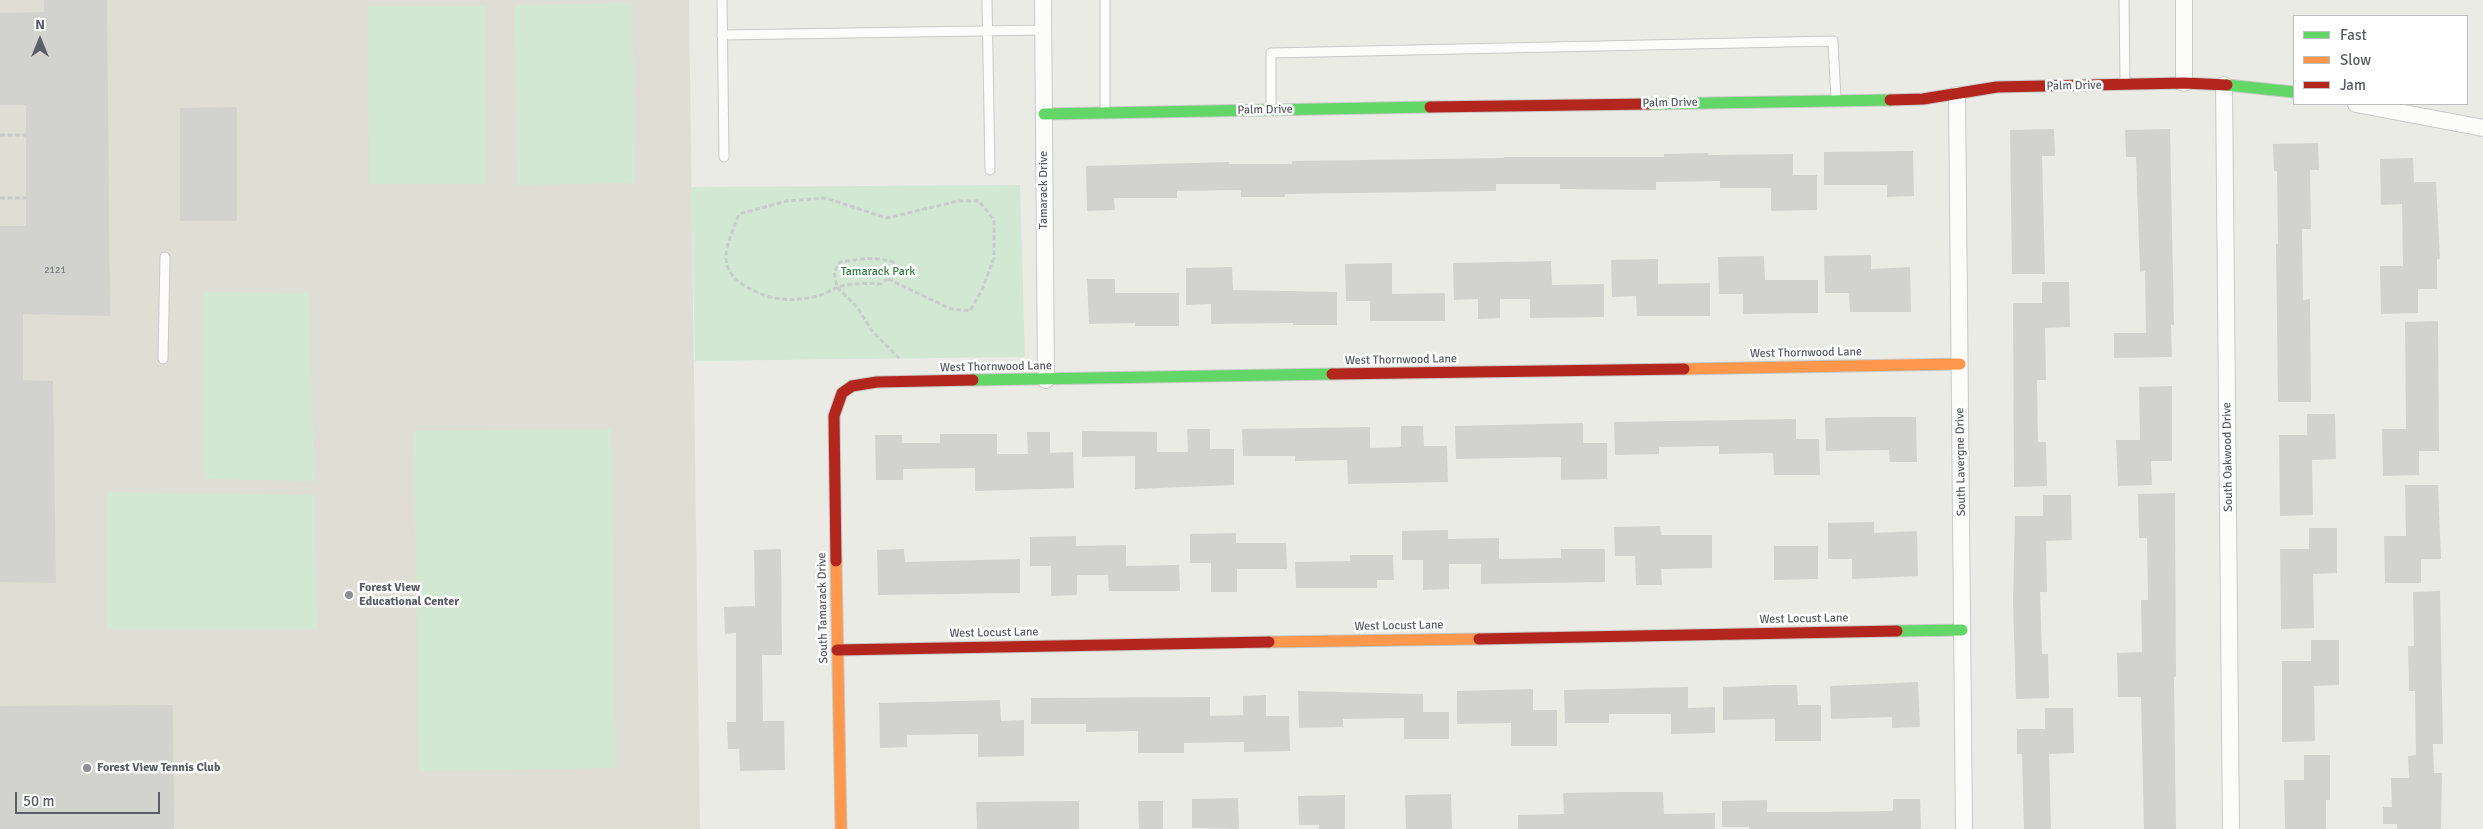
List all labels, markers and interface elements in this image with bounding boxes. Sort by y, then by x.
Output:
north arrow [15,15,65,65]
legend [2293,15,2468,105]
text: N [35,16,45,33]
text: Fast [2340,26,2367,44]
text: Slow [2340,51,2371,69]
text: Jam [2340,76,2366,94]
street label: Palm Drive [2046,78,2102,94]
street label: Palm Drive [1642,95,1698,111]
street label: Palm Drive [1237,102,1293,118]
street label: Tamarack Drive [1037,151,1051,229]
house number: 2121 [44,264,66,276]
park label: Tamarack Park [841,265,915,279]
street label: West Thornwood Lane [1750,345,1862,361]
street label: West Thornwood Lane [1345,352,1457,368]
street label: West Thornwood Lane [940,359,1052,375]
street label: South Oakwood Drive [2220,402,2236,512]
street label: South Lavergne Drive [1953,407,1969,517]
street label: South Tamarack Drive [815,552,831,664]
place label: Forest View Educational Center [359,581,459,609]
marker: Forest View Educational Center [343,589,355,601]
street label: West Locust Lane [1759,611,1849,627]
street label: West Locust Lane [1354,618,1444,634]
street label: West Locust Lane [949,625,1039,641]
place label: Forest View Tennis Club [97,761,220,775]
marker: Forest View Tennis Club [81,762,93,774]
scale bar [18,782,162,814]
text: 50 m [23,792,54,810]

